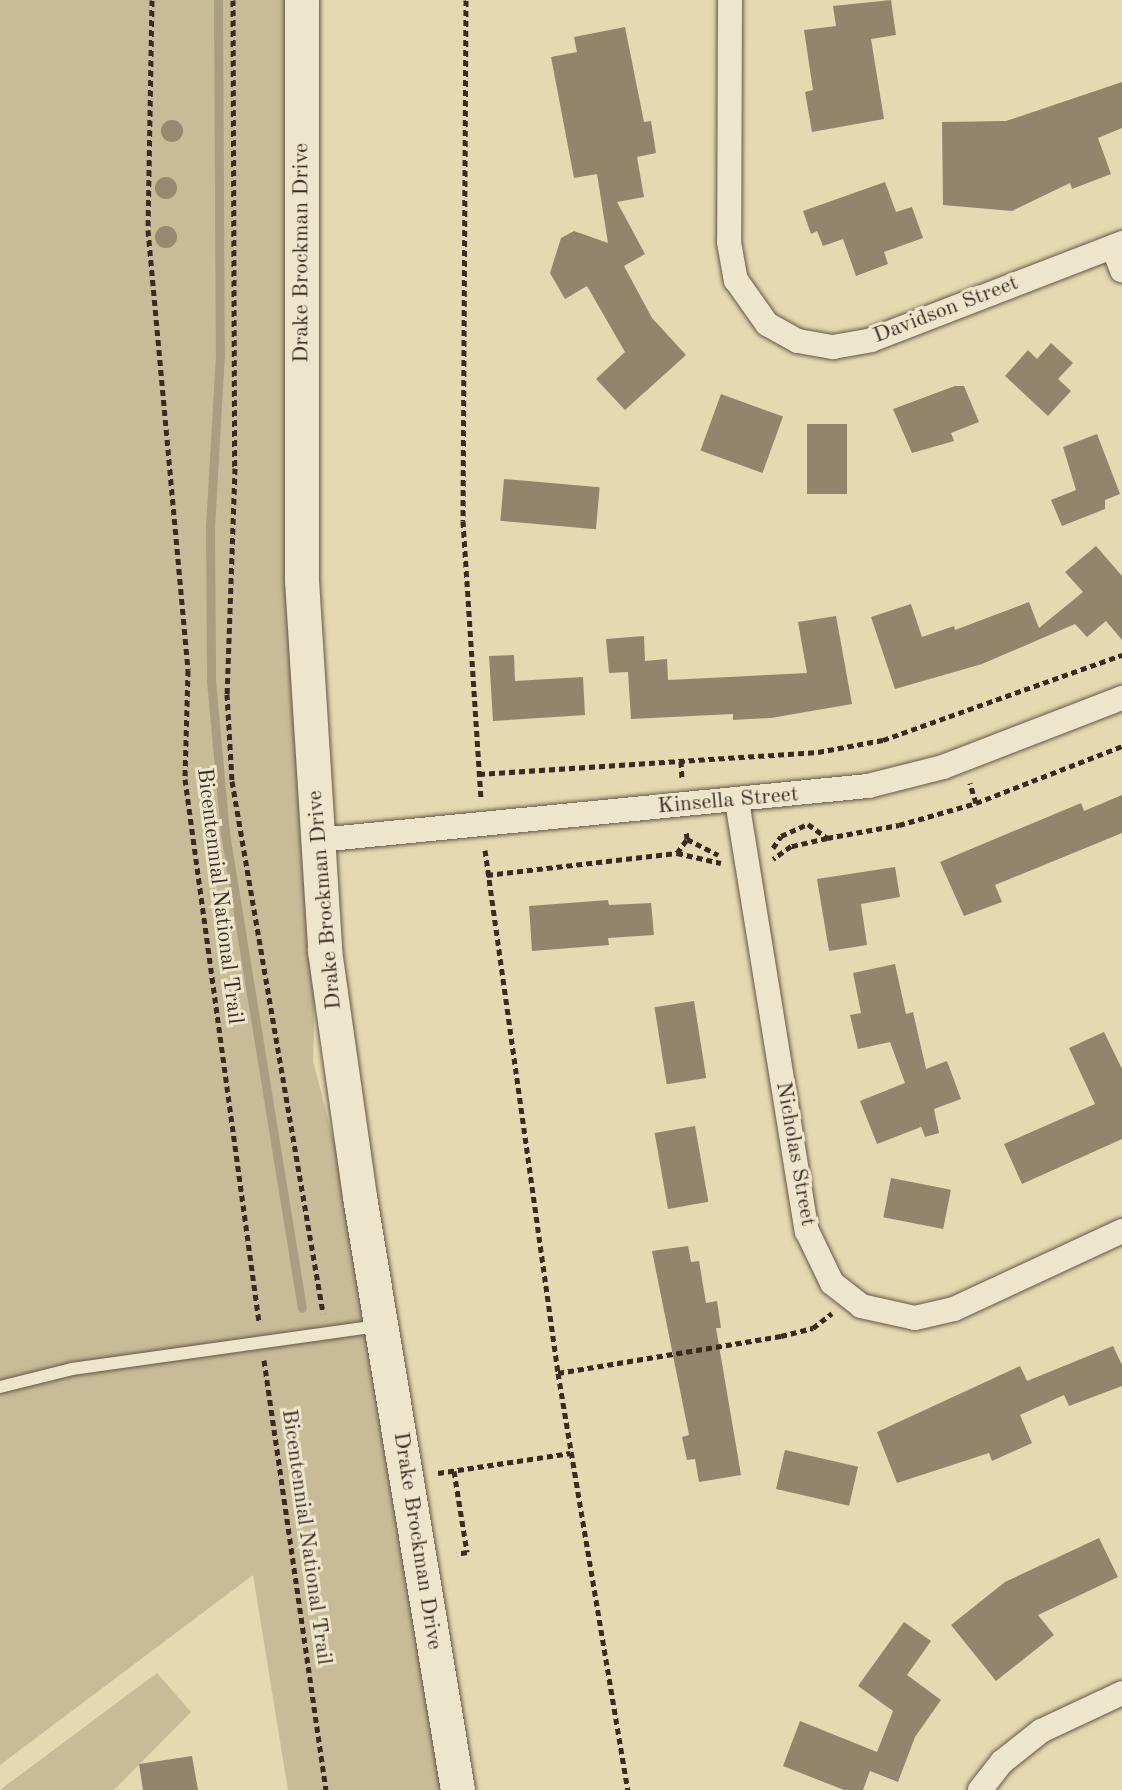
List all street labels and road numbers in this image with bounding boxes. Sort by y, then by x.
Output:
street label: Drake Brockman Drive [289,143,315,363]
street label: Davidson Street [870,270,1022,350]
street label: Bicentennial National Trail [190,766,248,1026]
street label: Kinsella Street [656,782,800,820]
street label: Drake Brockman Drive [302,789,348,1011]
street label: Nicholas Street [769,1080,821,1228]
street label: Bicentennial National Trail [275,1407,337,1667]
street label: Drake Brockman Drive [387,1430,447,1652]

